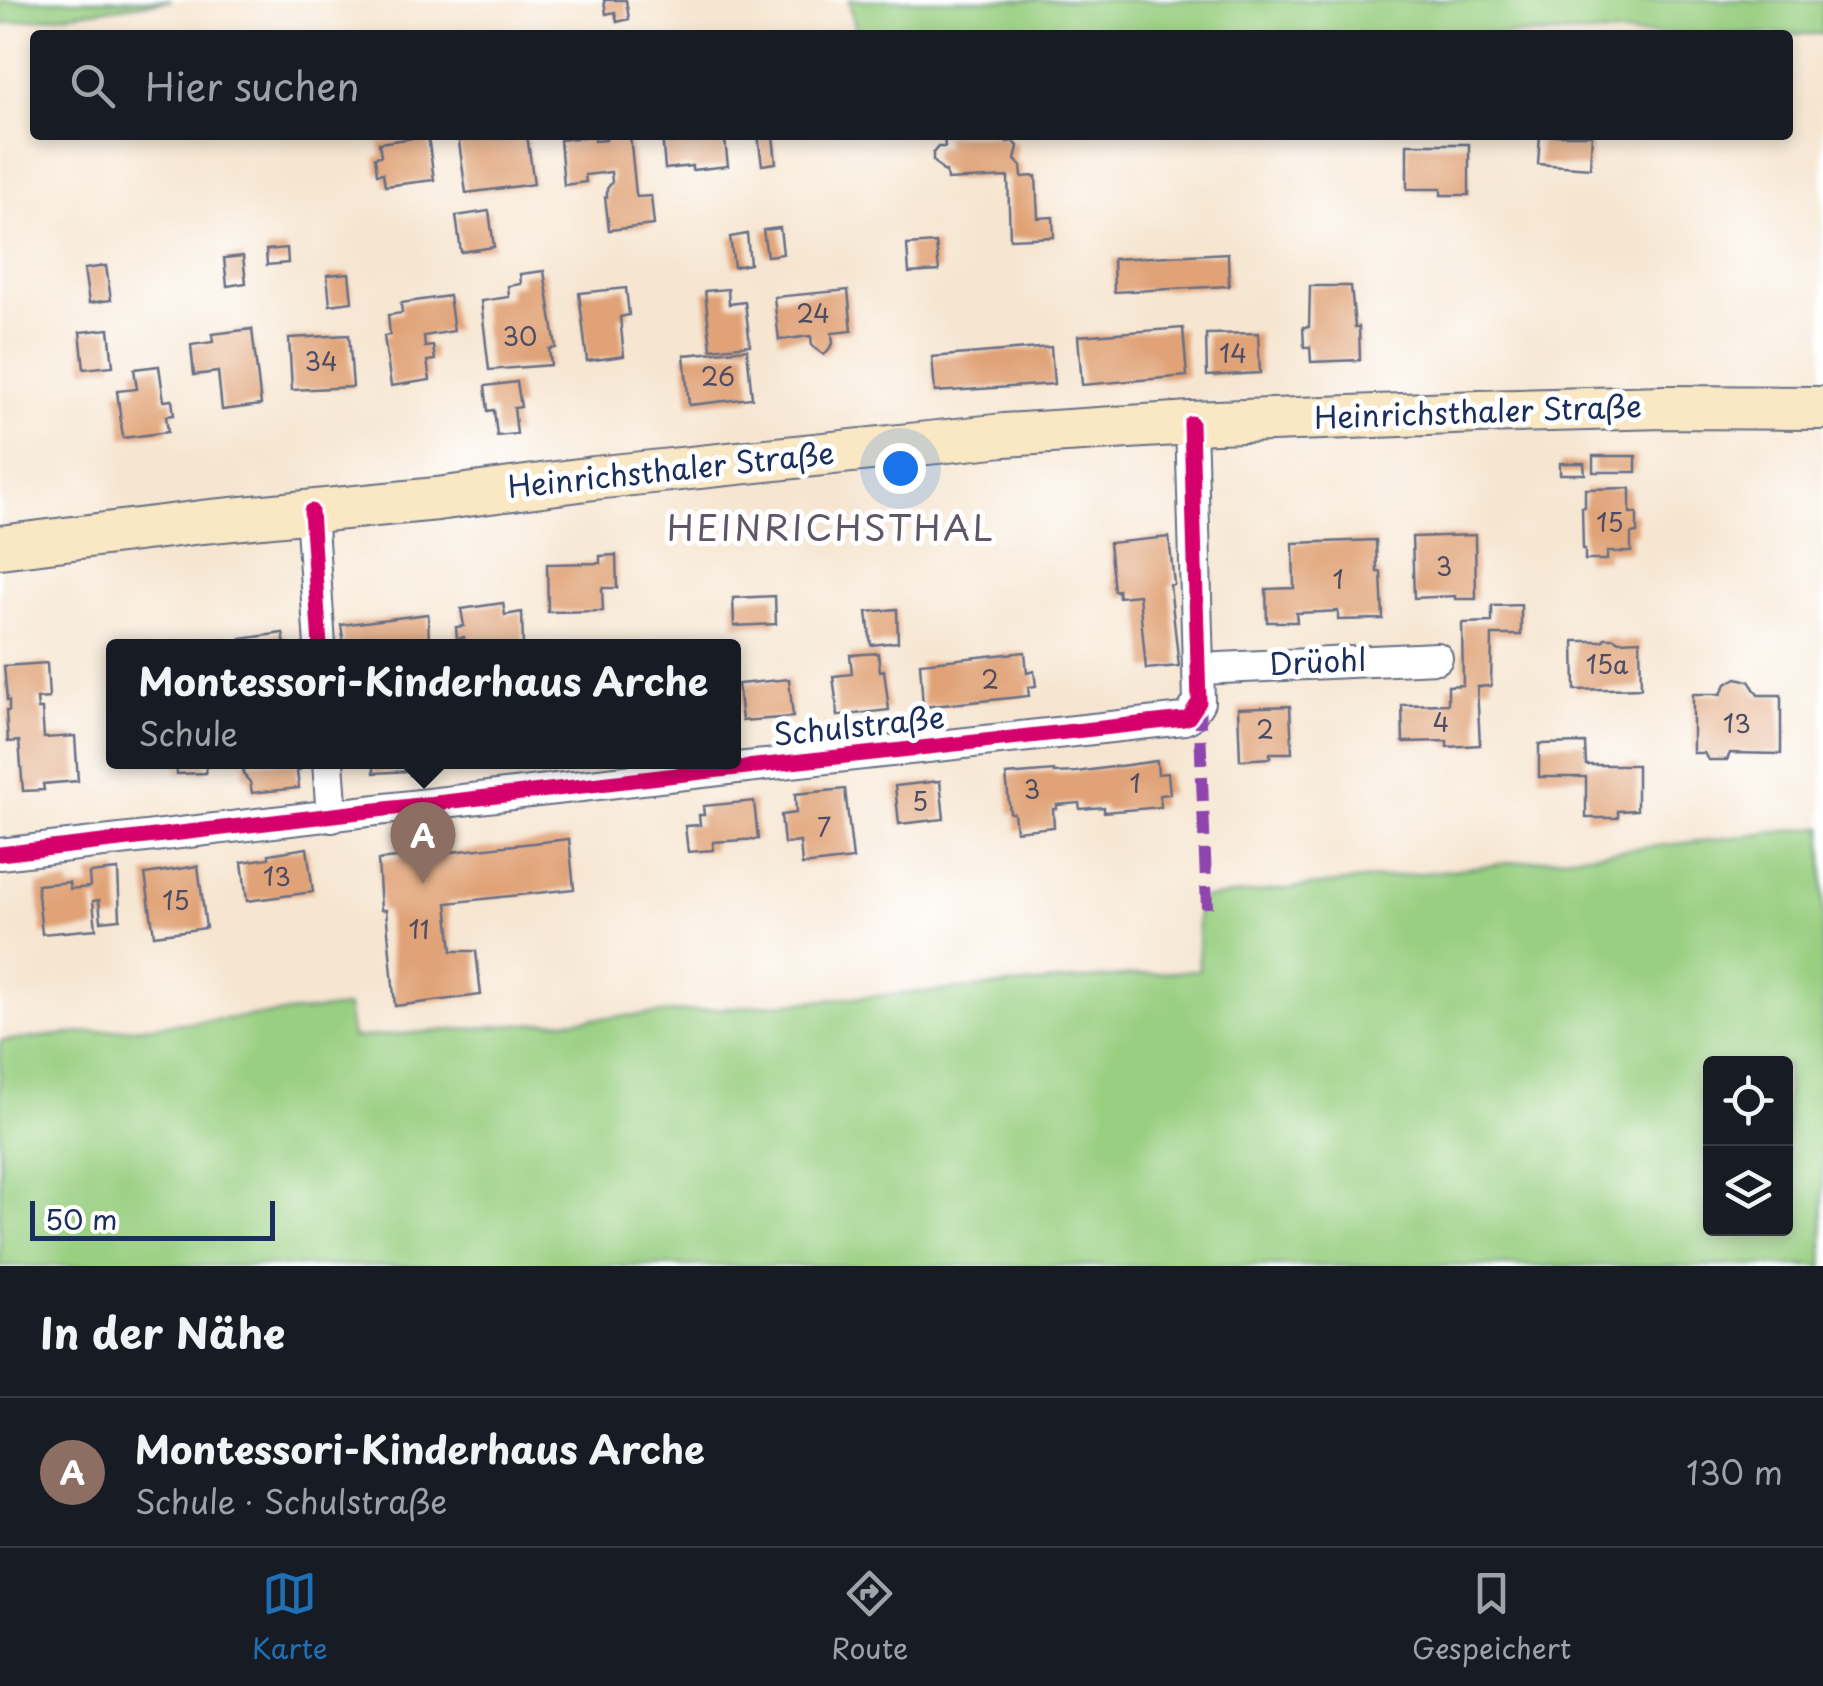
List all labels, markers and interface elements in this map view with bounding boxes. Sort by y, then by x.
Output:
search box [30,30,1793,140]
text: Hier suchen [145,57,359,114]
icon: search [65,58,120,113]
house number: 24 [796,294,830,332]
house number: 30 [503,317,537,355]
house number: 14 [1219,334,1247,372]
house number: 34 [304,342,338,380]
house number: 26 [701,357,735,395]
street label: Heinrichsthaler Straße [1313,382,1642,439]
street label: Heinrichsthaler Straße [505,429,836,508]
your location [875,443,926,494]
district label: HEINRICHSTHAL [667,500,995,553]
house number: 15 [1596,503,1624,541]
house number: 3 [1436,547,1452,585]
house number: 1 [1332,560,1344,598]
street label: Drüohl [1268,635,1368,686]
popup [106,639,741,769]
house number: 15a [1586,645,1629,683]
text: Montessori-Kinderhaus Arche [139,652,708,709]
house number: 2 [981,660,999,698]
street label: Schulstraße [771,693,947,756]
house number: 4 [1433,703,1449,741]
house number: 13 [1723,704,1751,742]
text: Schule [139,709,238,757]
house number: 2 [1256,710,1274,748]
house number: 1 [1129,764,1141,802]
house number: 3 [1024,770,1040,808]
house number: 5 [912,782,928,820]
pin: A [390,802,456,884]
house number: 7 [817,808,831,846]
house number: 13 [263,857,291,895]
house number: 15 [162,881,190,919]
house number: 11 [409,910,429,948]
map controls [1703,1056,1793,1236]
button: locate [1703,1056,1793,1146]
button: layers [1703,1146,1793,1236]
scale bar [30,1196,275,1240]
text: 50 m [45,1197,118,1240]
text: In der Nähe [40,1300,285,1363]
text: Montessori-Kinderhaus Arche [135,1420,705,1477]
text: A [60,1448,85,1496]
text: 130 m [1686,1448,1783,1496]
text: Schule · Schulstraße [135,1477,447,1525]
tab: Karte [252,1566,328,1669]
tab: Route [831,1566,908,1669]
tab: Gespeichert [1412,1566,1571,1669]

